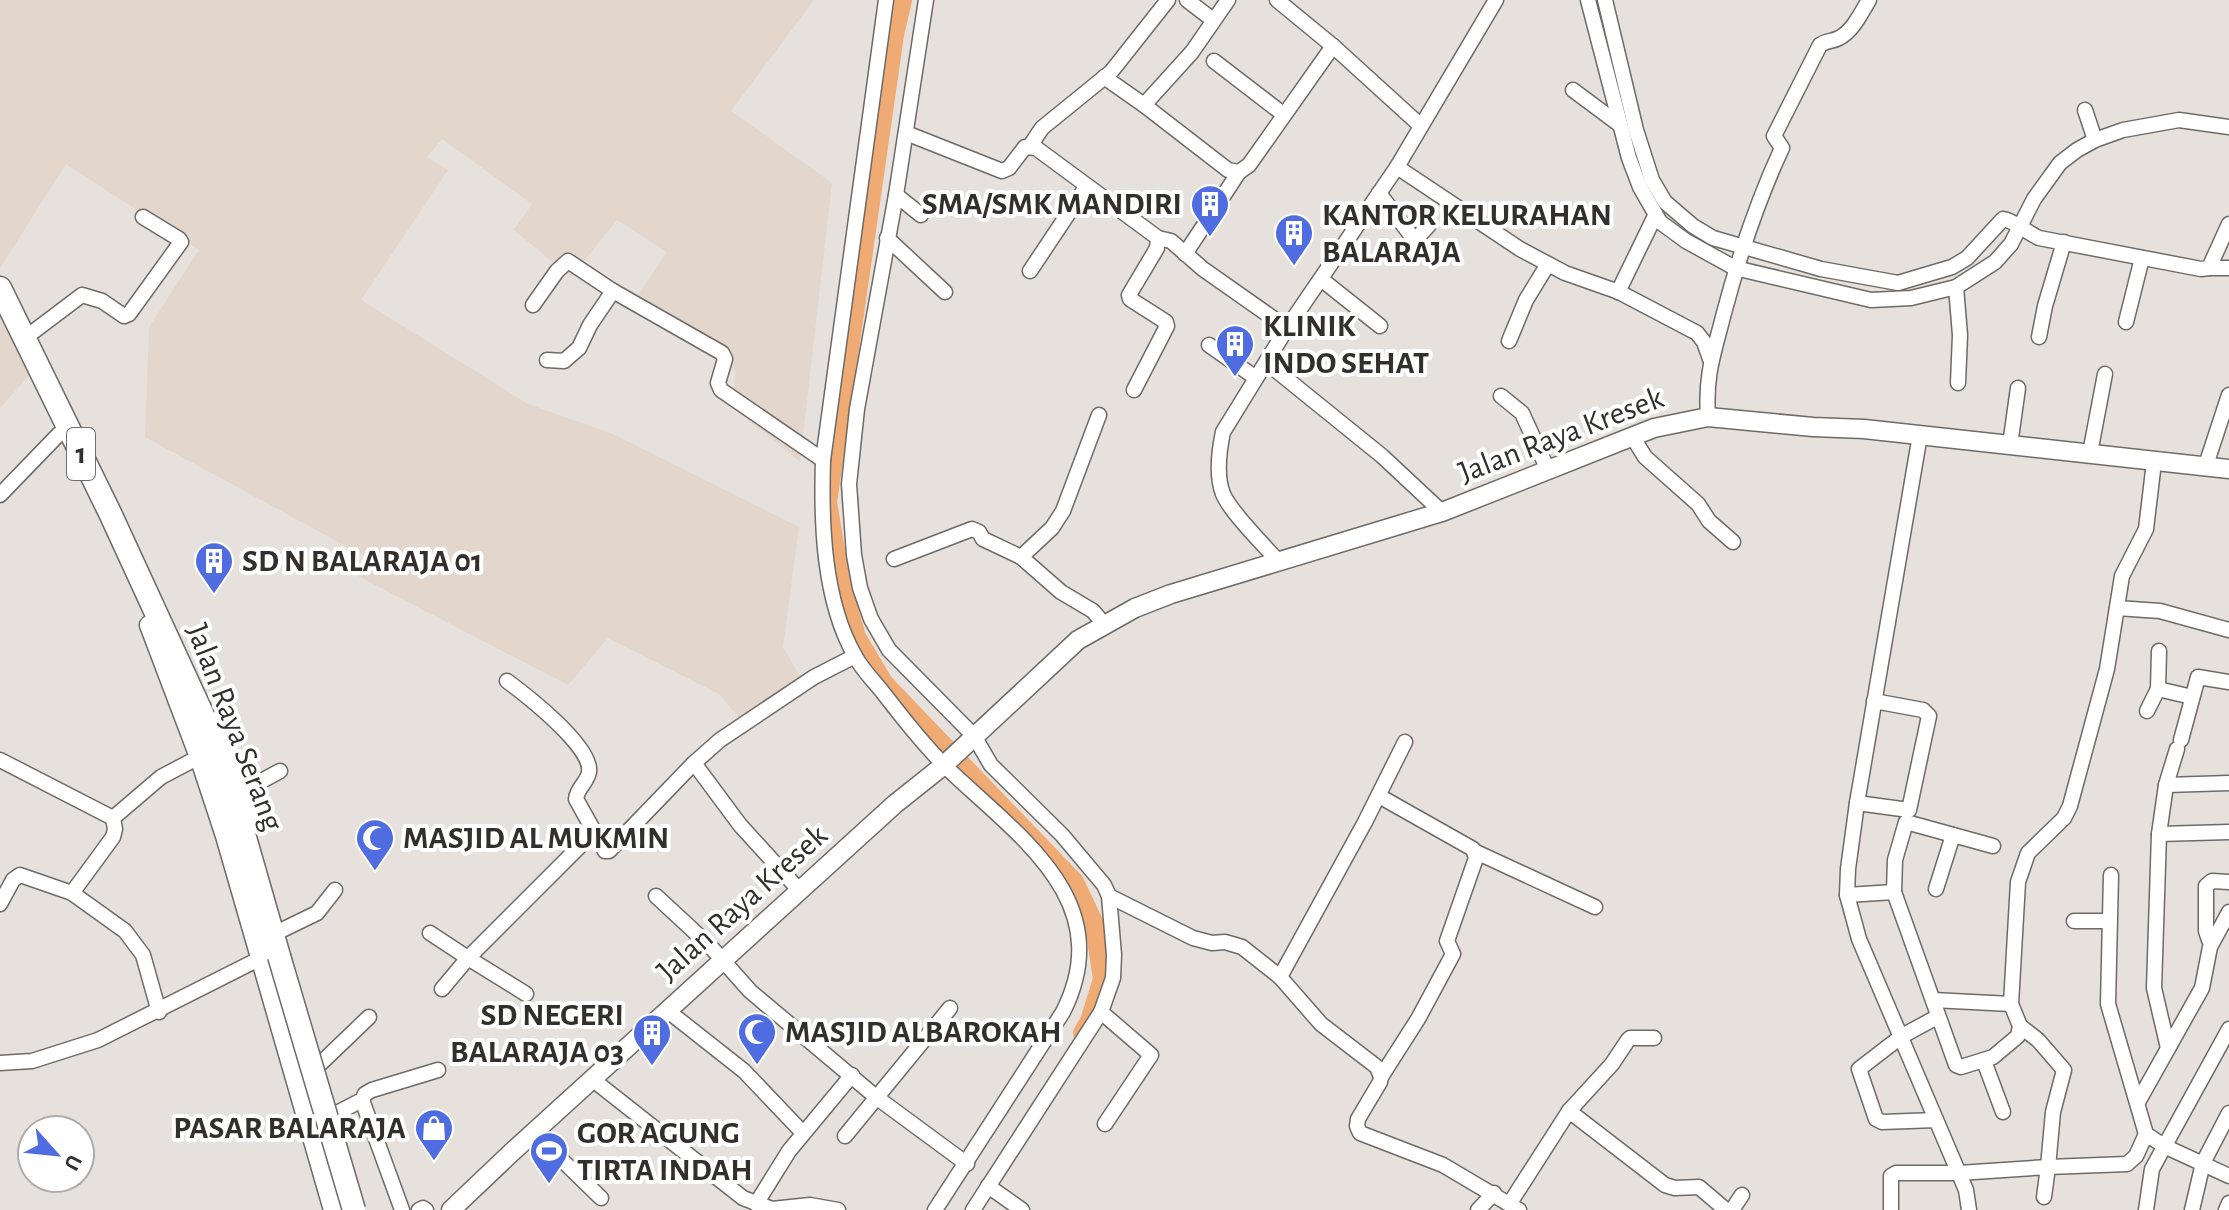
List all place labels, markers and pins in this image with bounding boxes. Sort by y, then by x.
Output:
building icon: SMA/SMK MANDIRI [1189,183,1231,238]
place label: SMA/SMK MANDIRI [922,188,1182,220]
place label: KANTOR KELURAHAN BALARAJA [1322,199,1612,268]
building icon: KANTOR KELURAHAN BALARAJA [1273,212,1315,267]
place label: KLINIK INDO SEHAT [1263,310,1429,379]
building icon: KLINIK INDO SEHAT [1214,323,1256,378]
building icon: SD N BALARAJA 01 [193,540,235,595]
place label: SD N BALARAJA 01 [242,545,482,577]
mosque icon: MASJID AL MUKMIN [354,817,396,872]
place label: MASJID AL MUKMIN [403,822,669,854]
place label: SD NEGERI BALARAJA 03 [450,999,624,1068]
mosque icon: MASJID ALBAROKAH [736,1011,778,1066]
building icon: SD NEGERI BALARAJA 03 [631,1012,673,1067]
place label: MASJID ALBAROKAH [785,1016,1062,1048]
shop icon: PASAR BALARAJA [413,1107,455,1162]
place label: PASAR BALARAJA [173,1112,406,1144]
place label: GOR AGUNG TIRTA INDAH [577,1117,753,1186]
sports icon: GOR AGUNG TIRTA INDAH [528,1130,570,1185]

